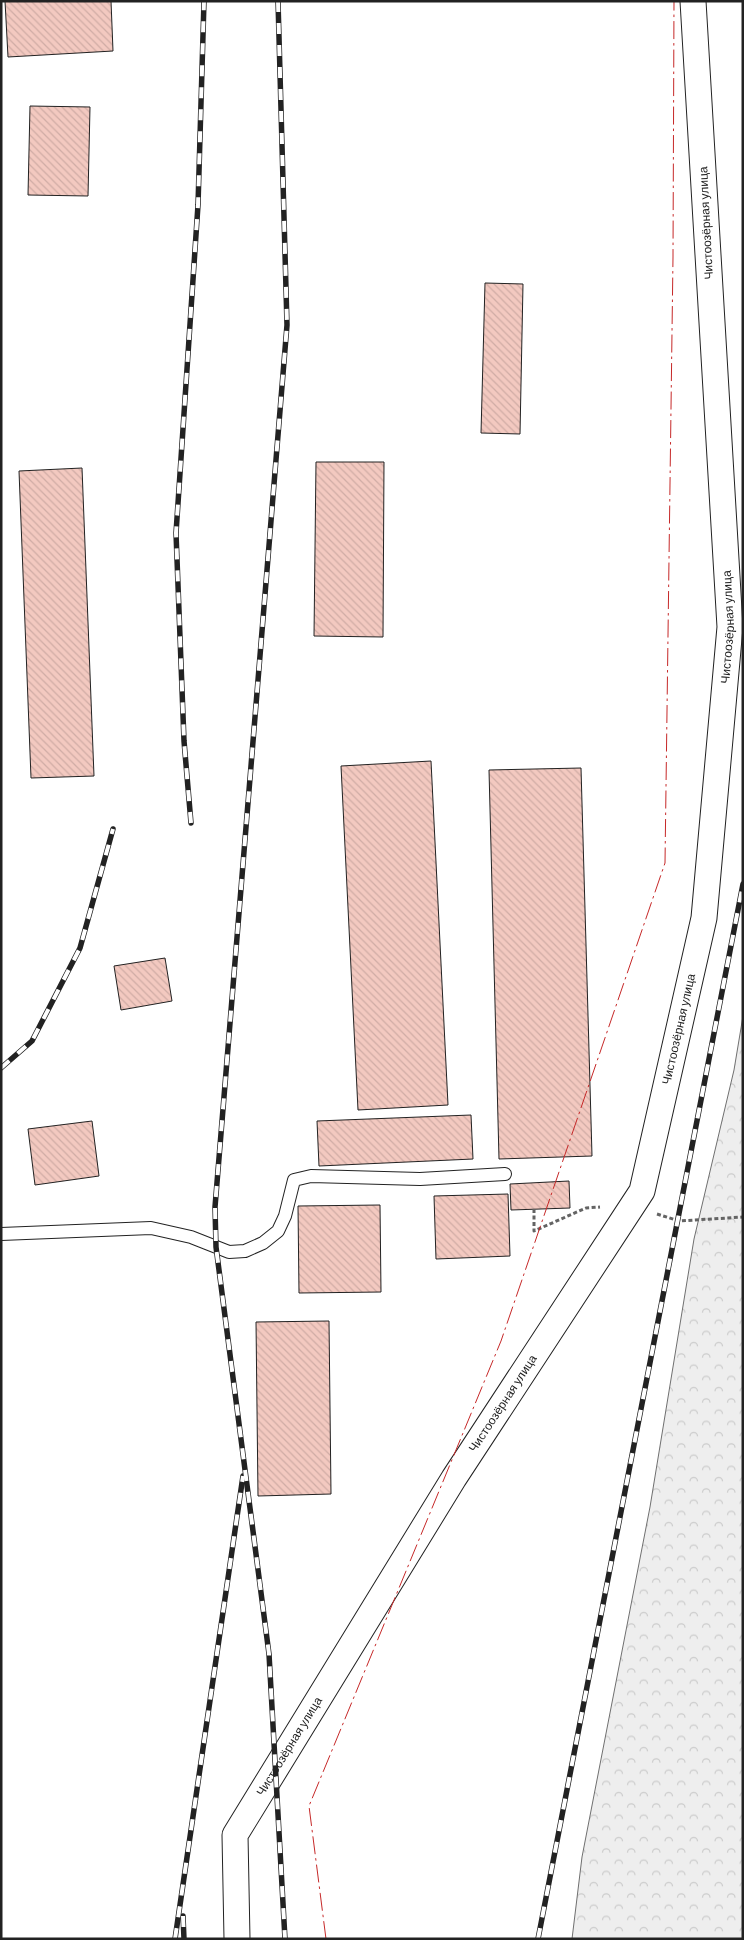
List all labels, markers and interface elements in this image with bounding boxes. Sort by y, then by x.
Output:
street label: Чистоозёрная улица [695,166,716,280]
street label: Чистоозёрная улица [717,570,737,684]
street label: Чистоозёрная улица [658,972,697,1086]
street label: Чистоозёрная улица [465,1351,539,1454]
street label: Чистоозёрная улица [253,1694,324,1798]

